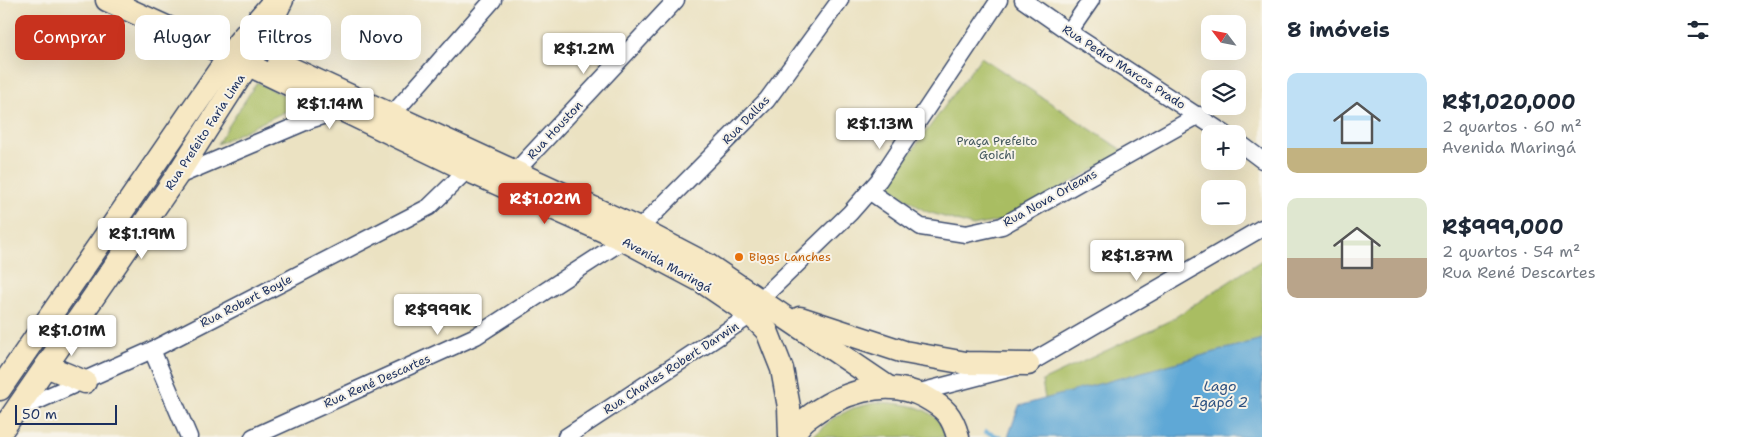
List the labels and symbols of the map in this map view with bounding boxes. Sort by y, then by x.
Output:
north arrow [1201,15,1246,60]
street label: Rua Pedro Marcos Prado [1059,21,1189,113]
pin: R$1.2M [543,32,625,75]
street label: Rua Prefeito Faria Lima [161,70,249,193]
pin: R$1.14M [284,88,376,130]
street label: Rua Dallas [719,92,773,148]
street label: Rua Houston [524,97,586,163]
pin: R$1.13M [834,108,926,150]
park label: Praça Prefeito Goichi [957,133,1037,163]
street label: Rua Nova Orleans [1000,166,1100,230]
pin: R$1.02M [499,182,591,225]
pin: R$1.19M [96,218,188,260]
street label: Avenida Maringá [619,234,715,297]
pin: R$1.87M [1091,240,1183,282]
place label: Biggs Lanches [749,249,831,265]
marker: Biggs Lanches [733,251,745,263]
street label: Rua Robert Boyle [197,271,295,331]
pin: R$999K [397,294,479,336]
pin: R$1.01M [26,314,118,357]
street label: Rua Charles Robert Darwin [600,318,742,418]
street label: Rua René Descartes [321,350,433,412]
water label: Lago Igapó 2 [1191,377,1248,411]
scale bar [15,402,118,425]

